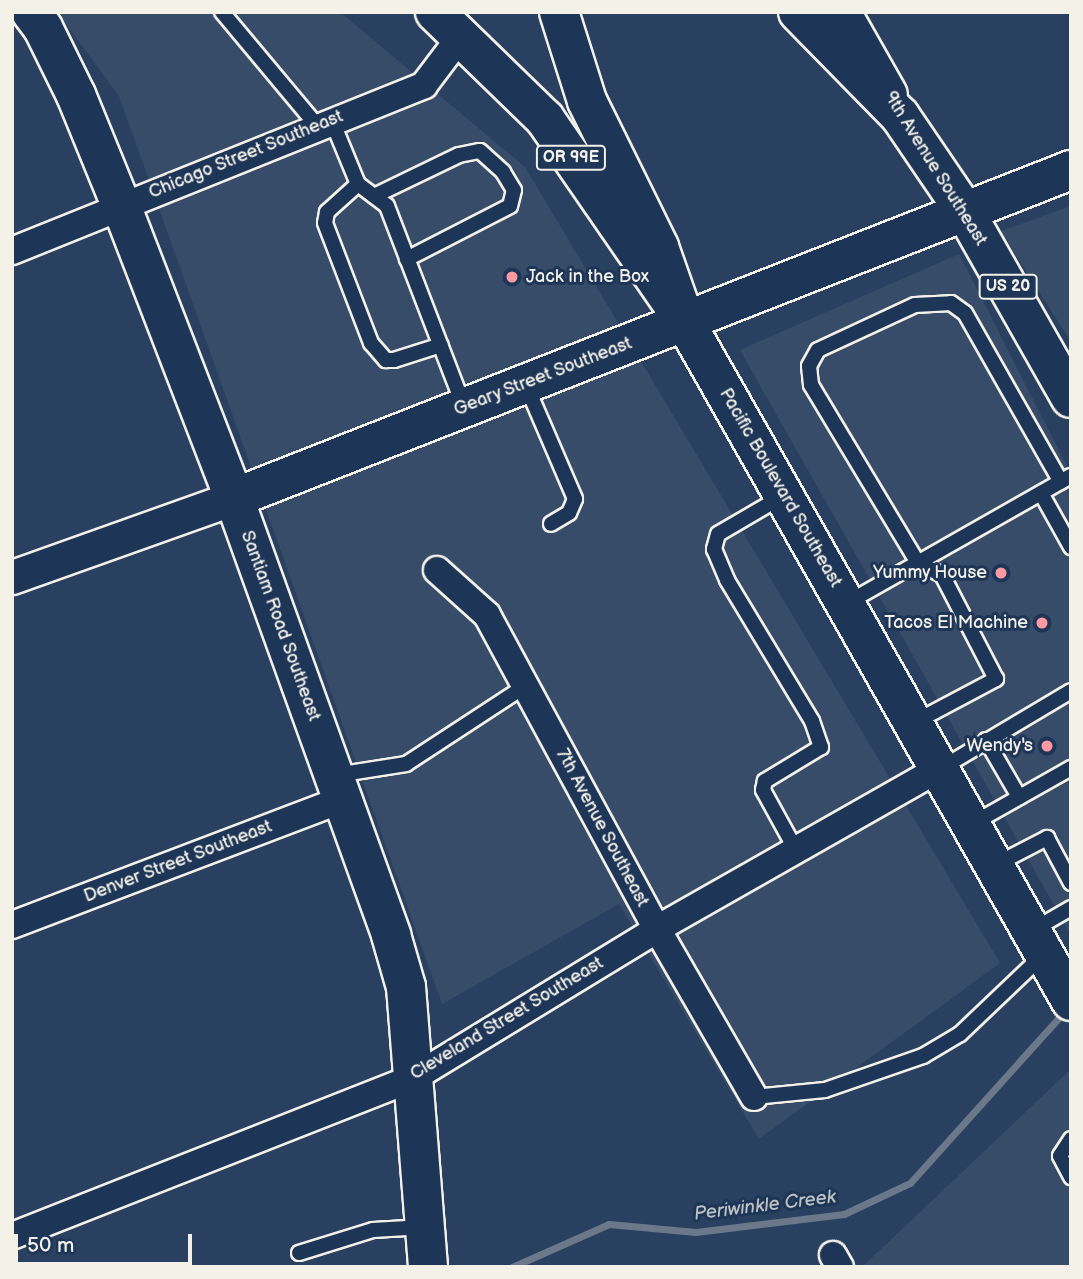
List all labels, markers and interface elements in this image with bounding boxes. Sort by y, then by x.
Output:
street label: 9th Avenue Southeast [879,88,991,250]
street label: Chicago Street Southeast [145,106,347,204]
road number: OR 99E [534,146,608,170]
place label: Jack in the Box [526,266,649,288]
marker: Jack in the Box [504,269,520,285]
road number: US 20 [978,274,1038,300]
street label: Geary Street Southeast [450,333,636,421]
street label: Pacific Boulevard Southeast [714,385,846,591]
street label: Santiam Road Southeast [235,528,325,724]
place label: Yummy House [872,562,987,584]
marker: Yummy House [993,565,1009,581]
place label: Tacos El Machine [884,612,1028,634]
marker: Tacos El Machine [1034,615,1050,631]
place label: Wendy's [967,735,1033,757]
marker: Wendy's [1039,738,1055,754]
street label: 7th Avenue Southeast [551,745,653,911]
street label: Denver Street Southeast [81,816,275,908]
street label: Cleveland Street Southeast [406,953,608,1085]
water label: Periwinkle Creek [693,1186,837,1226]
scale bar [18,1220,196,1264]
text: 50 m [27,1233,74,1258]

